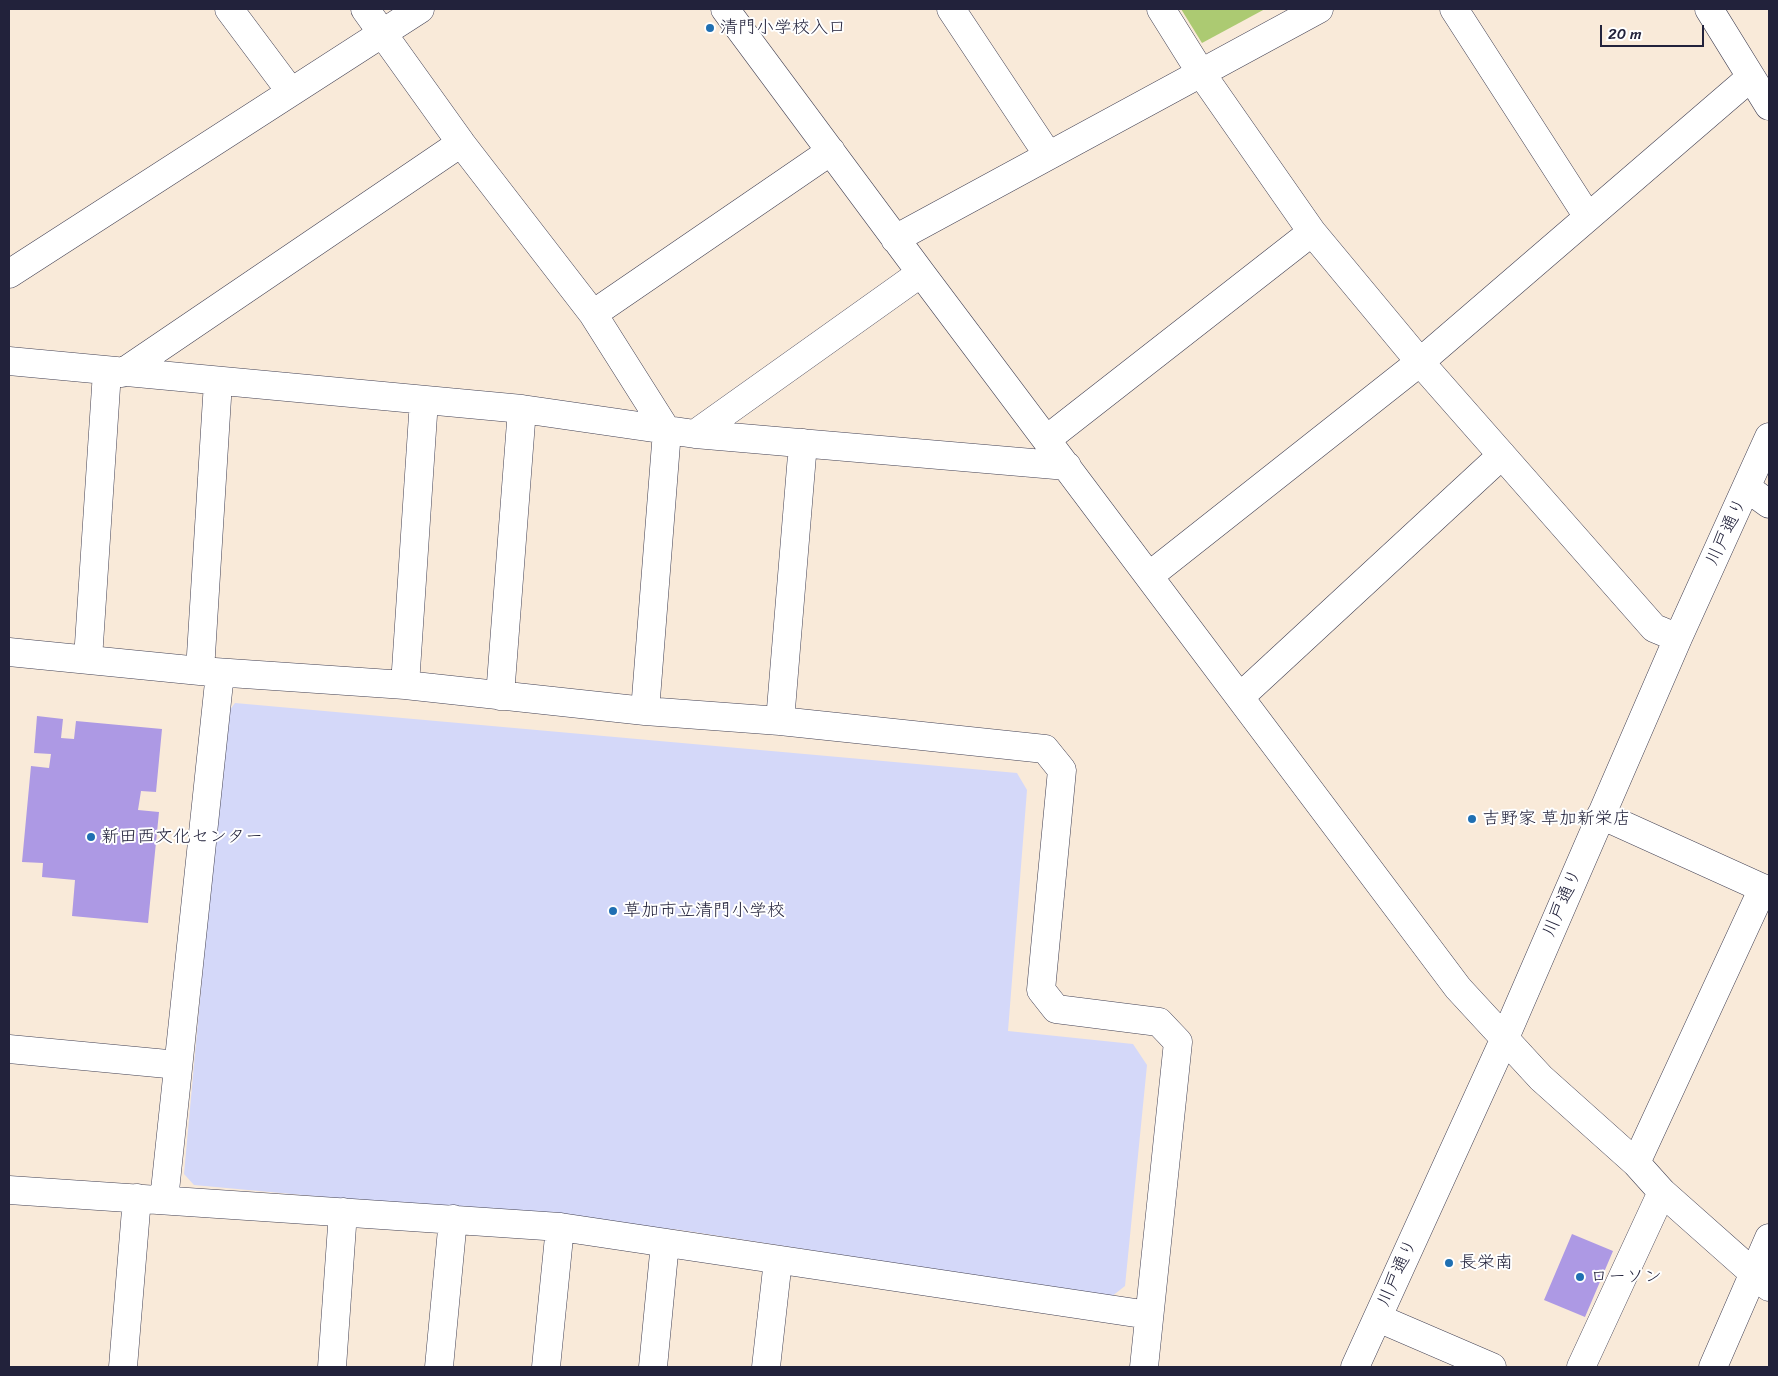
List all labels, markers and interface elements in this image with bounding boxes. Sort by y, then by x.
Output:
scale bar [1603,15,1707,47]
place label: 清門小学校入口 [720,17,846,39]
text: 20 m [1608,21,1642,47]
marker: 清門小学校入口 [704,22,716,34]
street label: 川戸通り [1702,495,1752,569]
place label: 吉野家 草加新栄店 [1482,808,1631,830]
marker: 吉野家 草加新栄店 [1466,813,1478,825]
place label: 新田西文化センター [101,826,263,848]
marker: 新田西文化センター [85,831,97,843]
street label: 川戸通り [1539,866,1587,940]
place label: 草加市立清門小学校 [623,900,785,922]
marker: 草加市立清門小学校 [607,905,619,917]
street label: 川戸通り [1373,1236,1423,1310]
place label: 長栄南 [1459,1252,1513,1274]
marker: 長栄南 [1443,1257,1455,1269]
place label: ローソン [1590,1266,1662,1288]
marker: ローソン [1574,1271,1586,1283]

